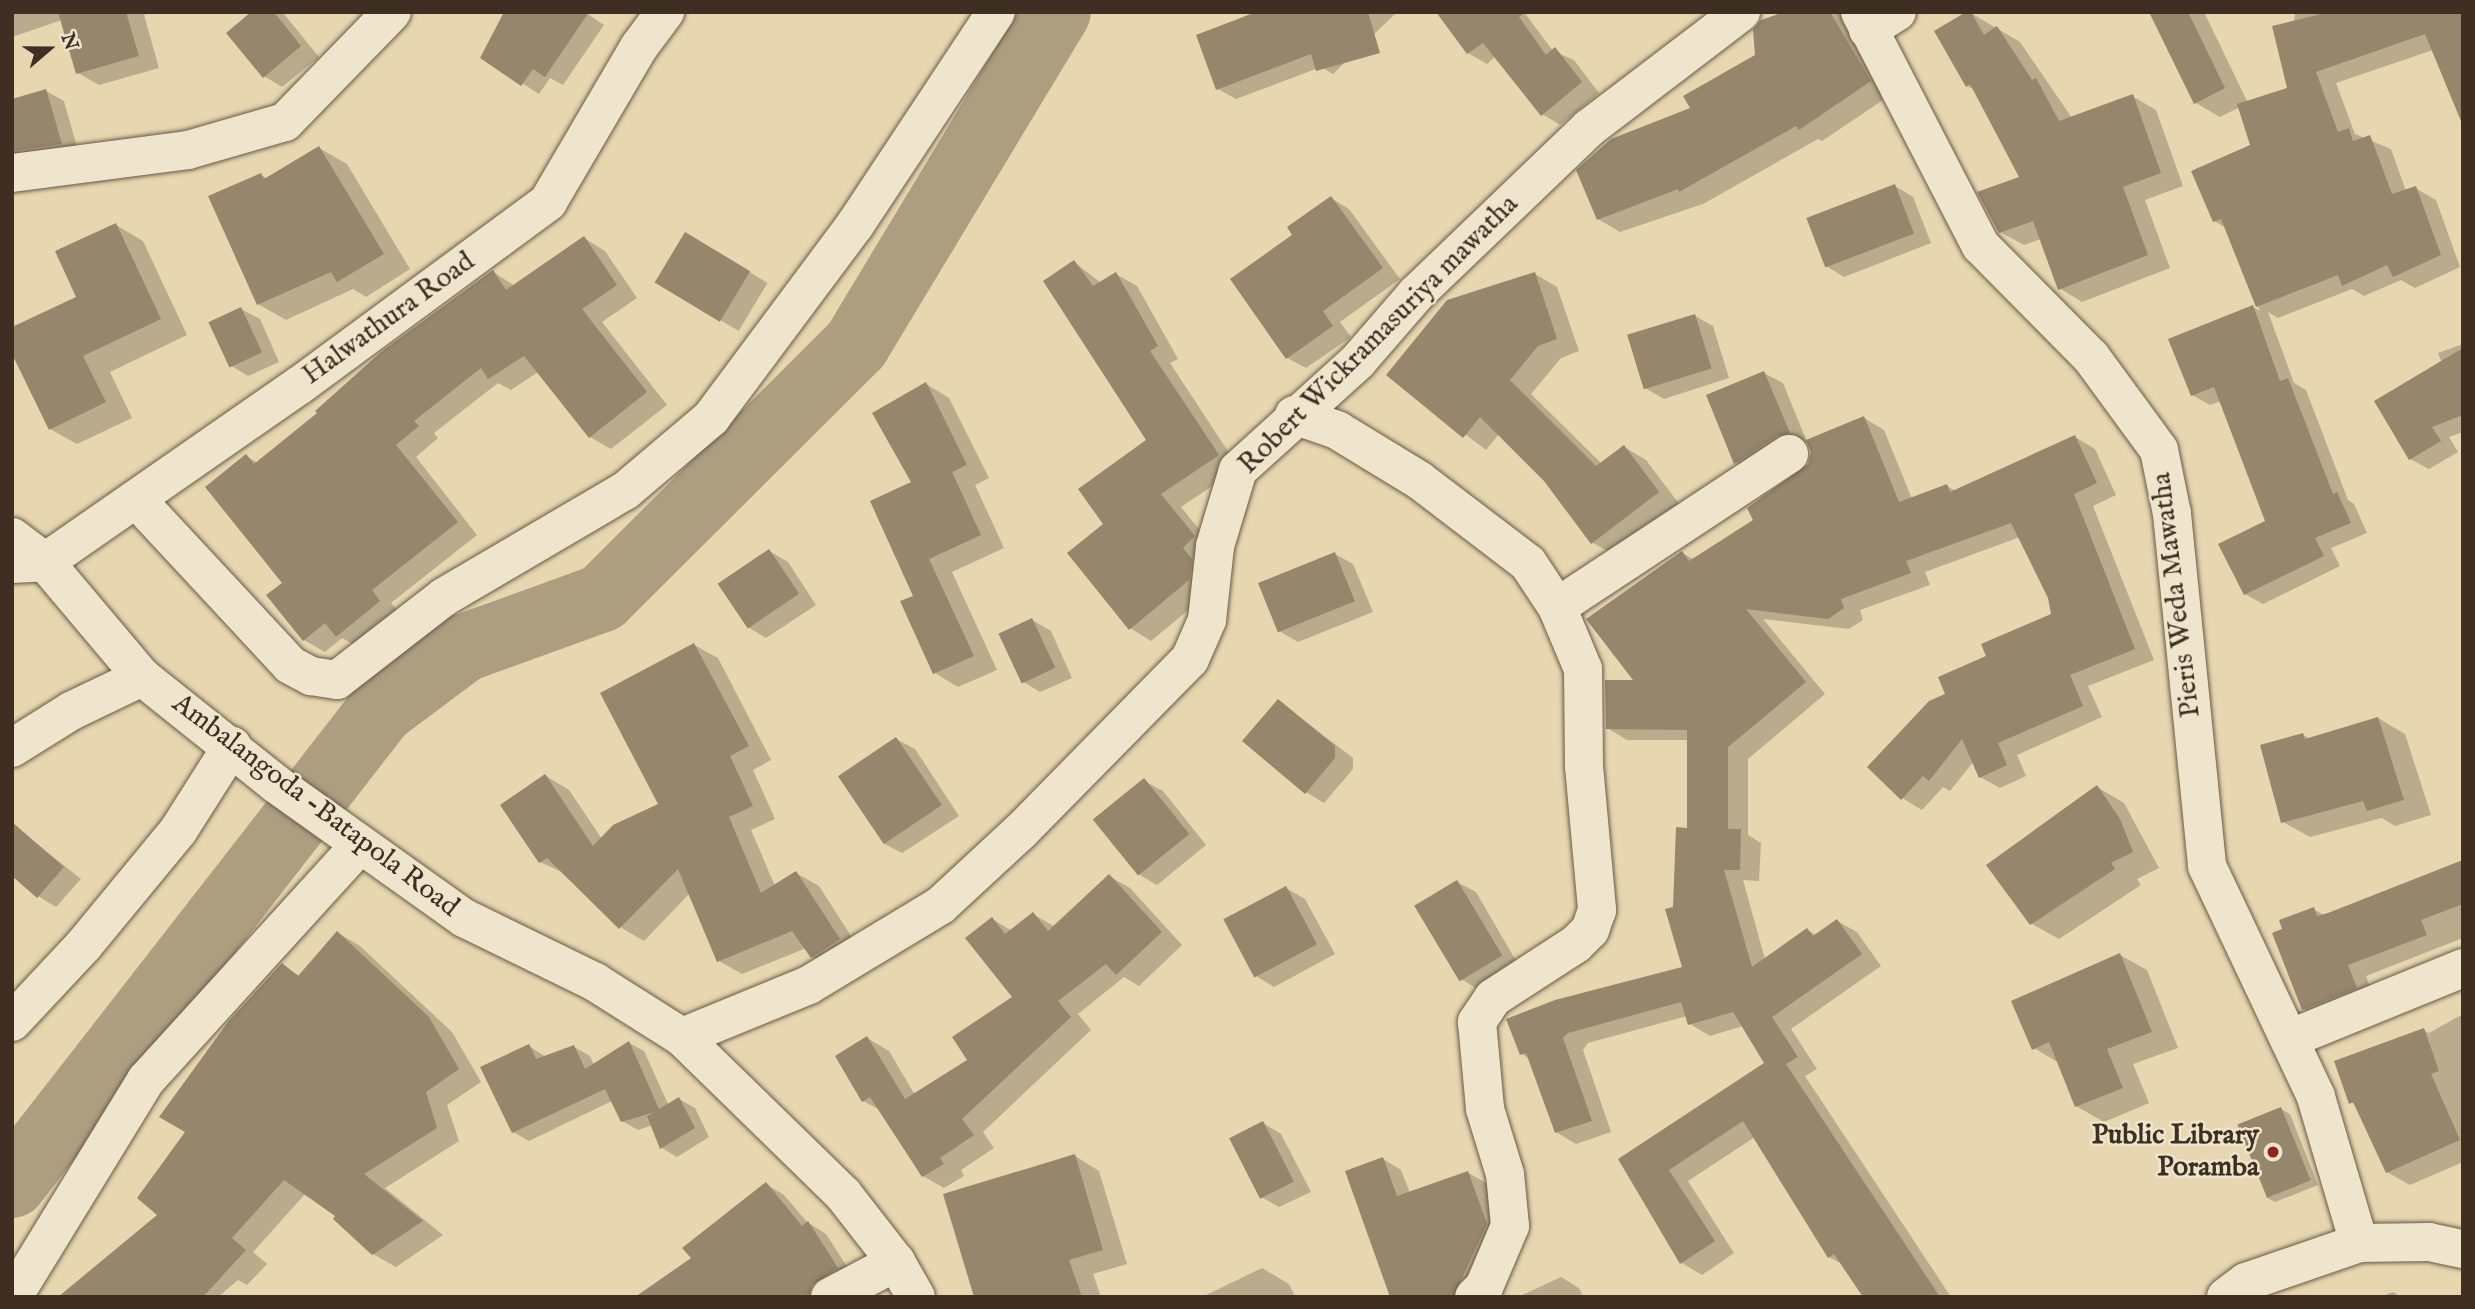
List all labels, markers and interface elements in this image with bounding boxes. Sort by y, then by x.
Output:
north arrow [14,14,84,84]
text: N [55,30,83,54]
street label: Robert Wickramasuriya mawatha [1232,188,1526,482]
street label: Halwathura Road [296,245,482,393]
street label: Pieris Weda Mawatha [2145,471,2209,719]
street label: Ambalangoda -Batapola Road [165,687,465,925]
place label: Public Library Poramba [2092,1119,2259,1185]
marker: Public Library Poramba [2265,1144,2281,1160]

